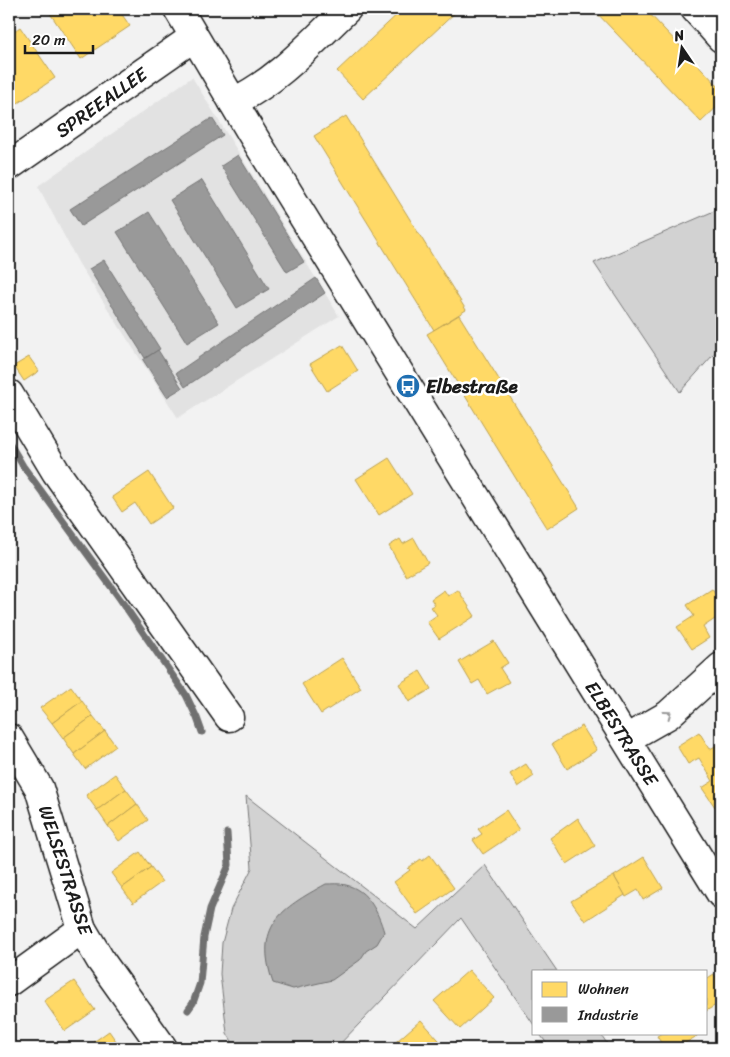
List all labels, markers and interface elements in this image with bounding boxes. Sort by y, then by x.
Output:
scale bar [25,22,92,54]
north arrow [658,22,708,72]
text: N [671,22,687,49]
text: 20 m [32,27,66,53]
street label: SPREEALLEE [48,58,156,146]
place label: Elbestraße [426,370,518,403]
bus stop icon: Elbestraße [395,373,421,399]
street label: ELBESTRASSE [576,674,668,794]
one-way arrow [662,711,672,720]
street label: WELSESTRASSE [29,801,102,941]
legend [532,970,708,1034]
text: Wohnen [578,976,629,1002]
text: Industrie [577,1002,638,1028]

